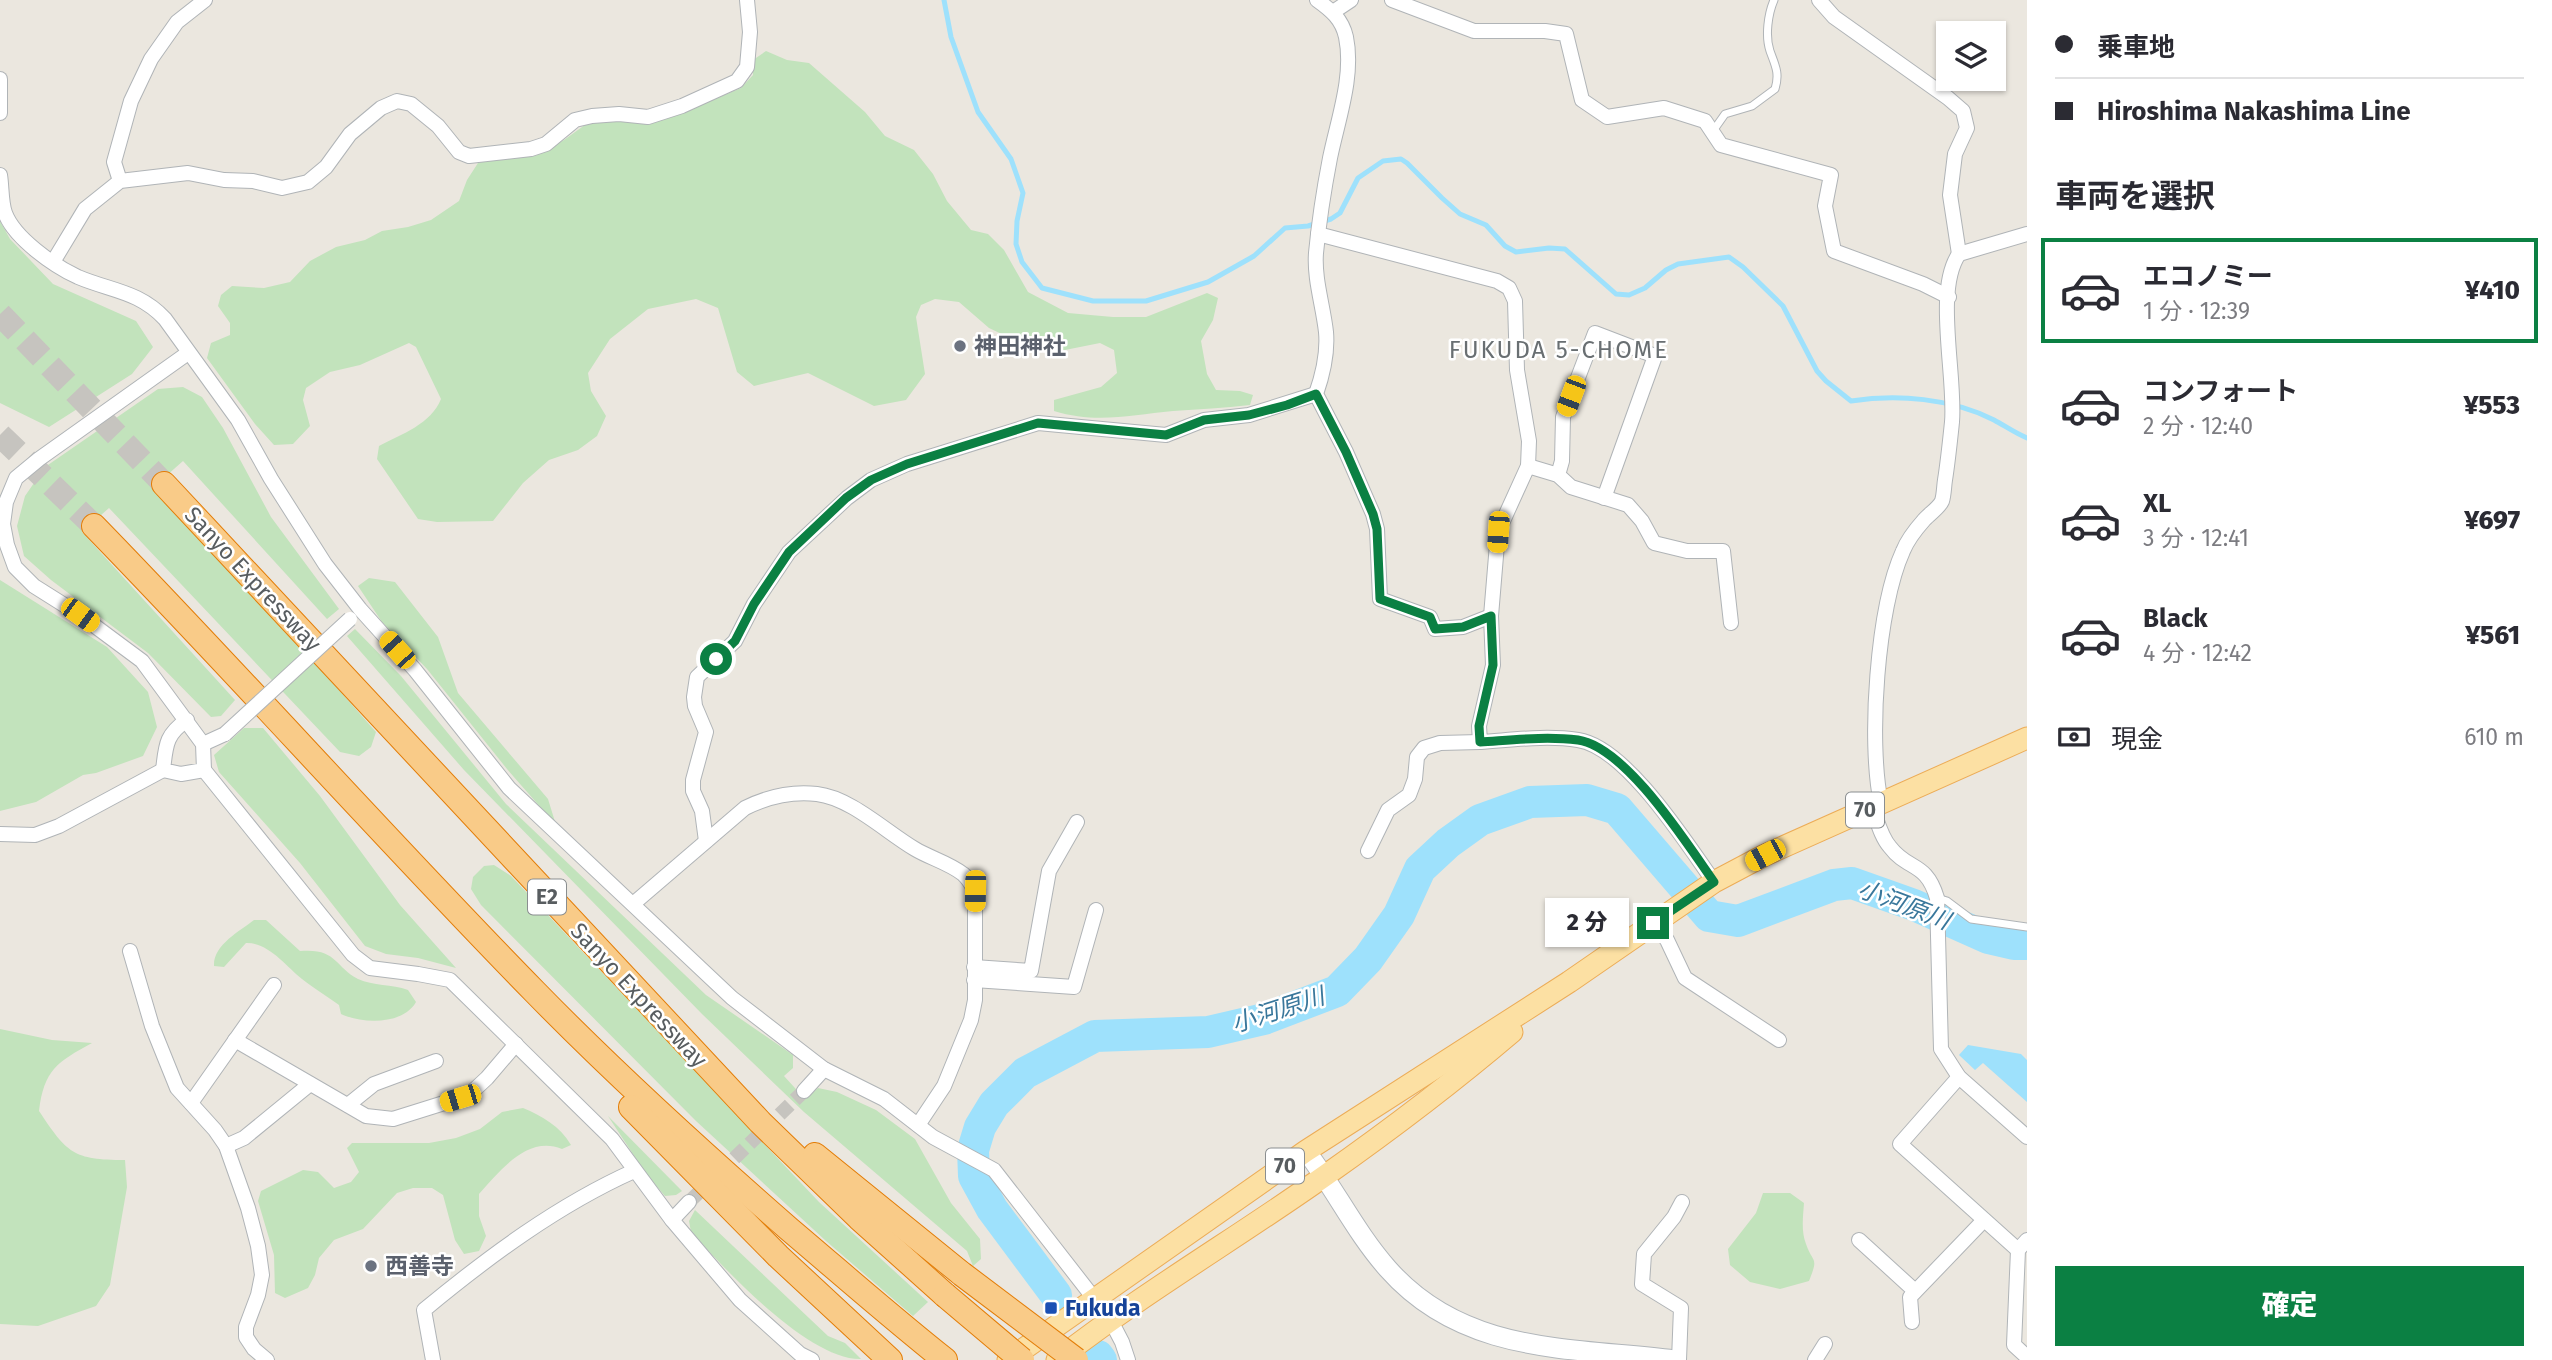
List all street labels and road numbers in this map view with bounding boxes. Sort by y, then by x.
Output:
street label: Sanyo Expressway [179,501,328,658]
road number: 70 [1846,792,1884,828]
road number: E2 [528,880,566,914]
street label: Sanyo Expressway [565,917,714,1074]
road number: 70 [1266,1148,1304,1184]

